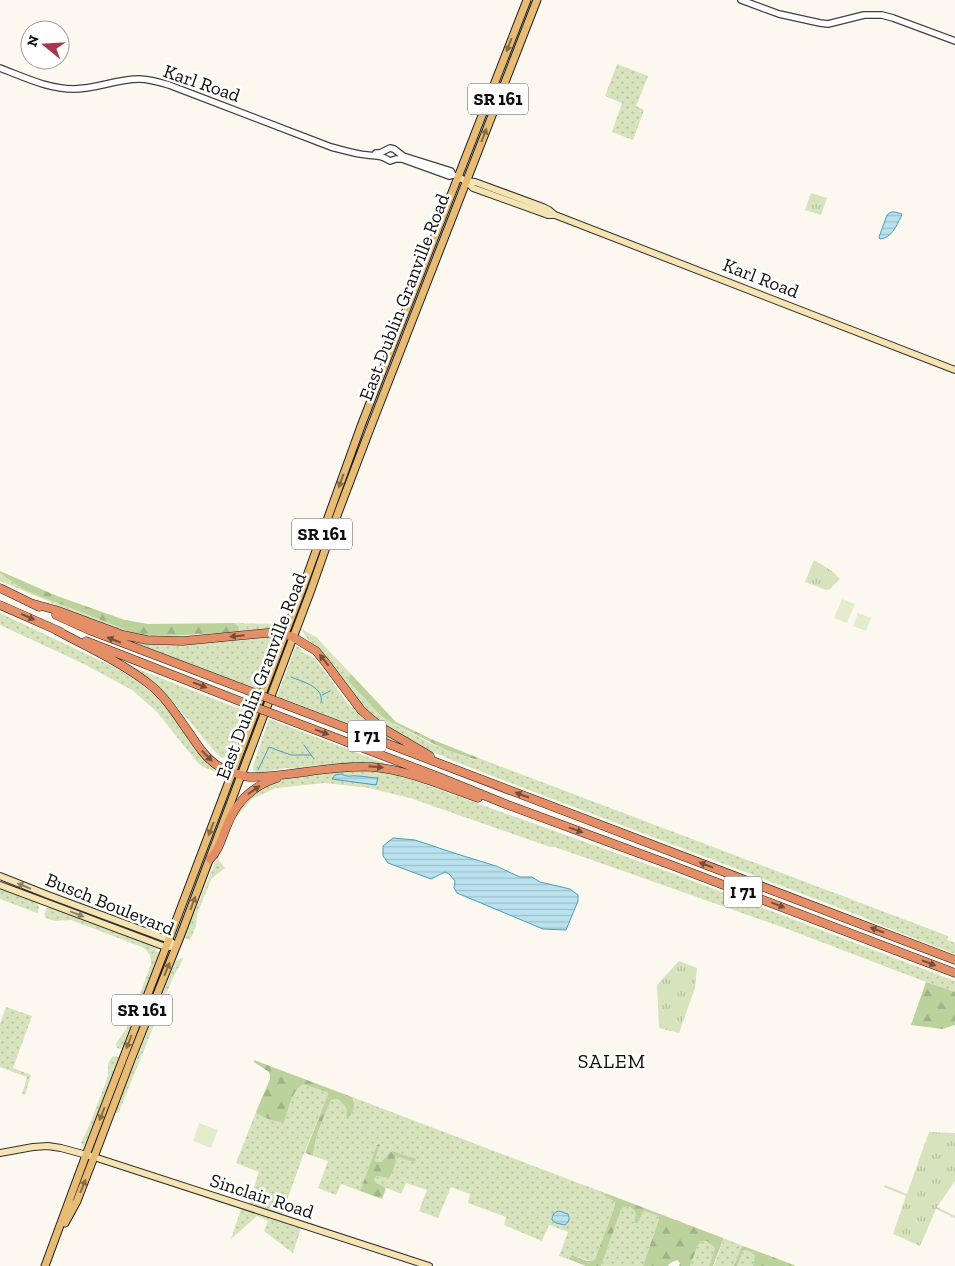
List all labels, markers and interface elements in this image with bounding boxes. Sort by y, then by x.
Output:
north arrow [20,20,70,70]
text: N [23,33,43,49]
one-way arrow [505,38,512,53]
street label: Karl Road [161,59,244,107]
road number: SR 161 [468,84,528,115]
one-way arrow [481,128,488,143]
street label: East Dublin Granville Road [354,190,454,404]
street label: Karl Road [720,253,803,303]
one-way arrow [337,474,345,489]
road number: SR 161 [292,518,352,550]
street label: East Dublin Granville Road [211,569,311,783]
one-way arrow [21,614,35,622]
one-way arrow [228,632,244,640]
one-way arrow [107,635,121,643]
one-way arrow [318,654,329,667]
one-way arrow [193,682,207,690]
road number: I 71 [348,720,386,751]
one-way arrow [314,729,329,736]
one-way arrow [201,750,213,762]
one-way arrow [369,764,385,772]
one-way arrow [247,785,261,795]
one-way arrow [515,790,529,798]
one-way arrow [207,822,215,837]
one-way arrow [569,826,584,834]
one-way arrow [699,861,714,868]
street label: Busch Boulevard [42,868,178,940]
road number: I 71 [724,876,762,908]
one-way arrow [16,882,31,890]
one-way arrow [190,895,197,910]
one-way arrow [770,902,785,910]
one-way arrow [70,910,84,918]
one-way arrow [869,926,884,934]
one-way arrow [922,960,937,967]
one-way arrow [164,962,172,976]
road number: SR 161 [112,994,172,1026]
one-way arrow [125,1035,133,1049]
district label: SALEM [578,1049,646,1073]
one-way arrow [97,1107,105,1121]
street label: Sinclair Road [207,1168,317,1224]
one-way arrow [79,1179,87,1193]

